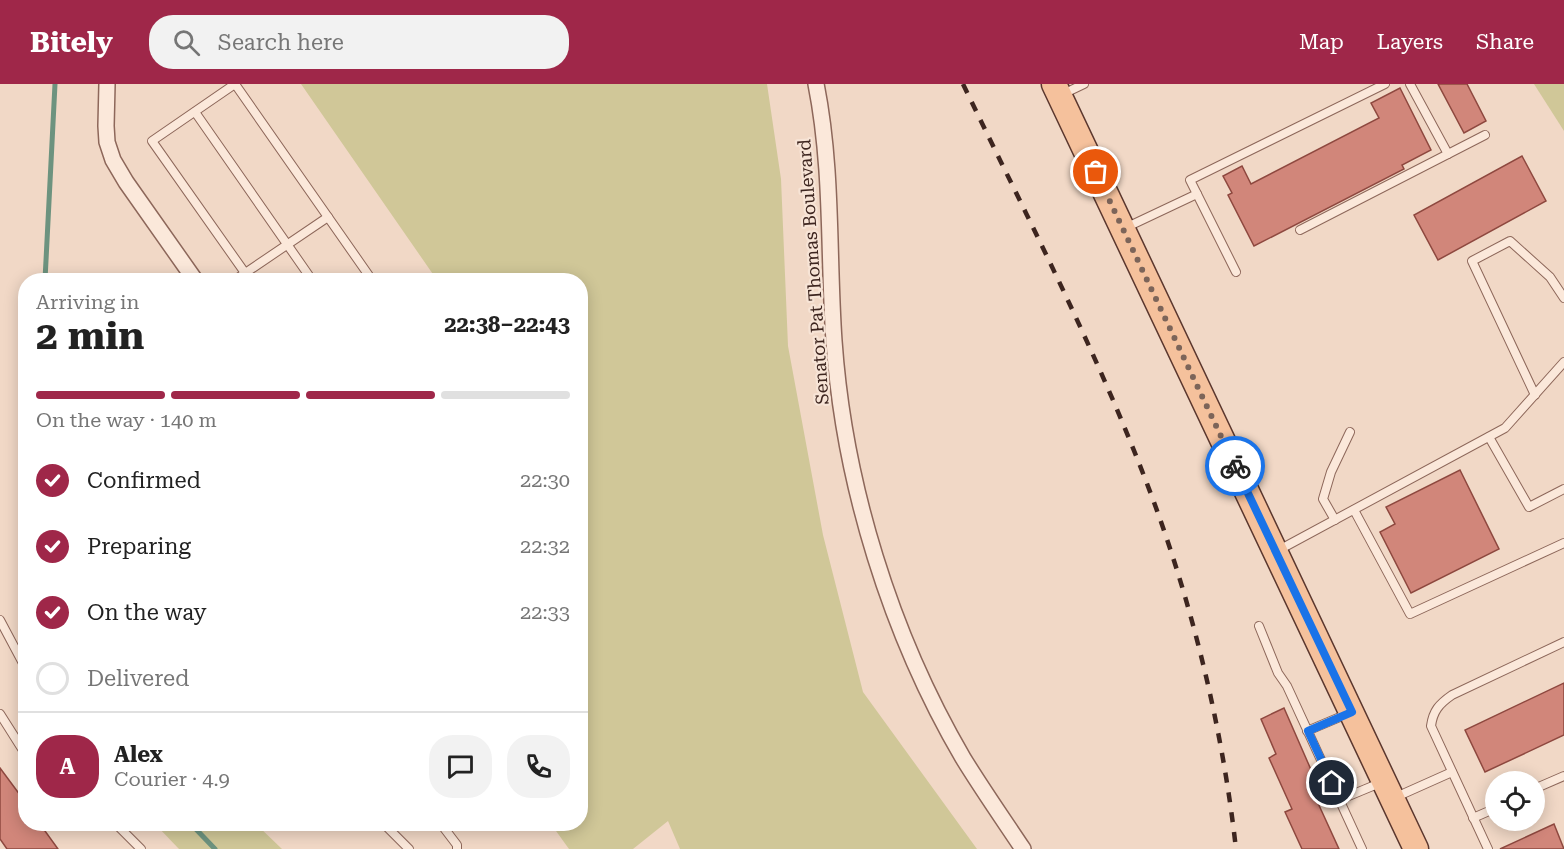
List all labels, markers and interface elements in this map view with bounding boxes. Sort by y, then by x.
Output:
search box [149,15,569,69]
text: Bitely [30,26,113,59]
icon: search [170,26,203,59]
text: Search here [218,30,344,55]
text: Map [1299,30,1344,54]
text: Layers [1377,30,1443,54]
text: Share [1476,30,1534,54]
street label: Senator Pat Thomas Boulevard [793,138,833,406]
pin [1070,146,1121,197]
icon: bag [1079,155,1112,188]
text: Arriving in [36,290,139,314]
text: 22:38–22:43 [444,312,570,337]
text: 2 min [36,313,144,359]
text: On the way · 140 m [36,408,217,432]
courier [1205,436,1265,496]
icon: bike [1219,450,1252,483]
icon: check [36,464,69,497]
text: Confirmed [87,468,201,493]
text: 22:30 [520,468,570,492]
icon: check [36,530,69,563]
text: Preparing [87,534,191,559]
text: 22:32 [520,534,570,558]
icon: check [36,596,69,629]
text: On the way [87,600,207,625]
text: 22:33 [520,600,570,624]
text: Delivered [87,666,189,691]
button: chat [429,735,492,798]
button: phone [507,735,570,798]
text: Alex [114,742,163,767]
text: A [60,754,75,779]
pin [1306,757,1357,808]
icon: home [1315,766,1348,799]
text: Courier · 4.9 [114,767,230,791]
map controls [1485,771,1545,831]
button: locate [1485,771,1545,831]

